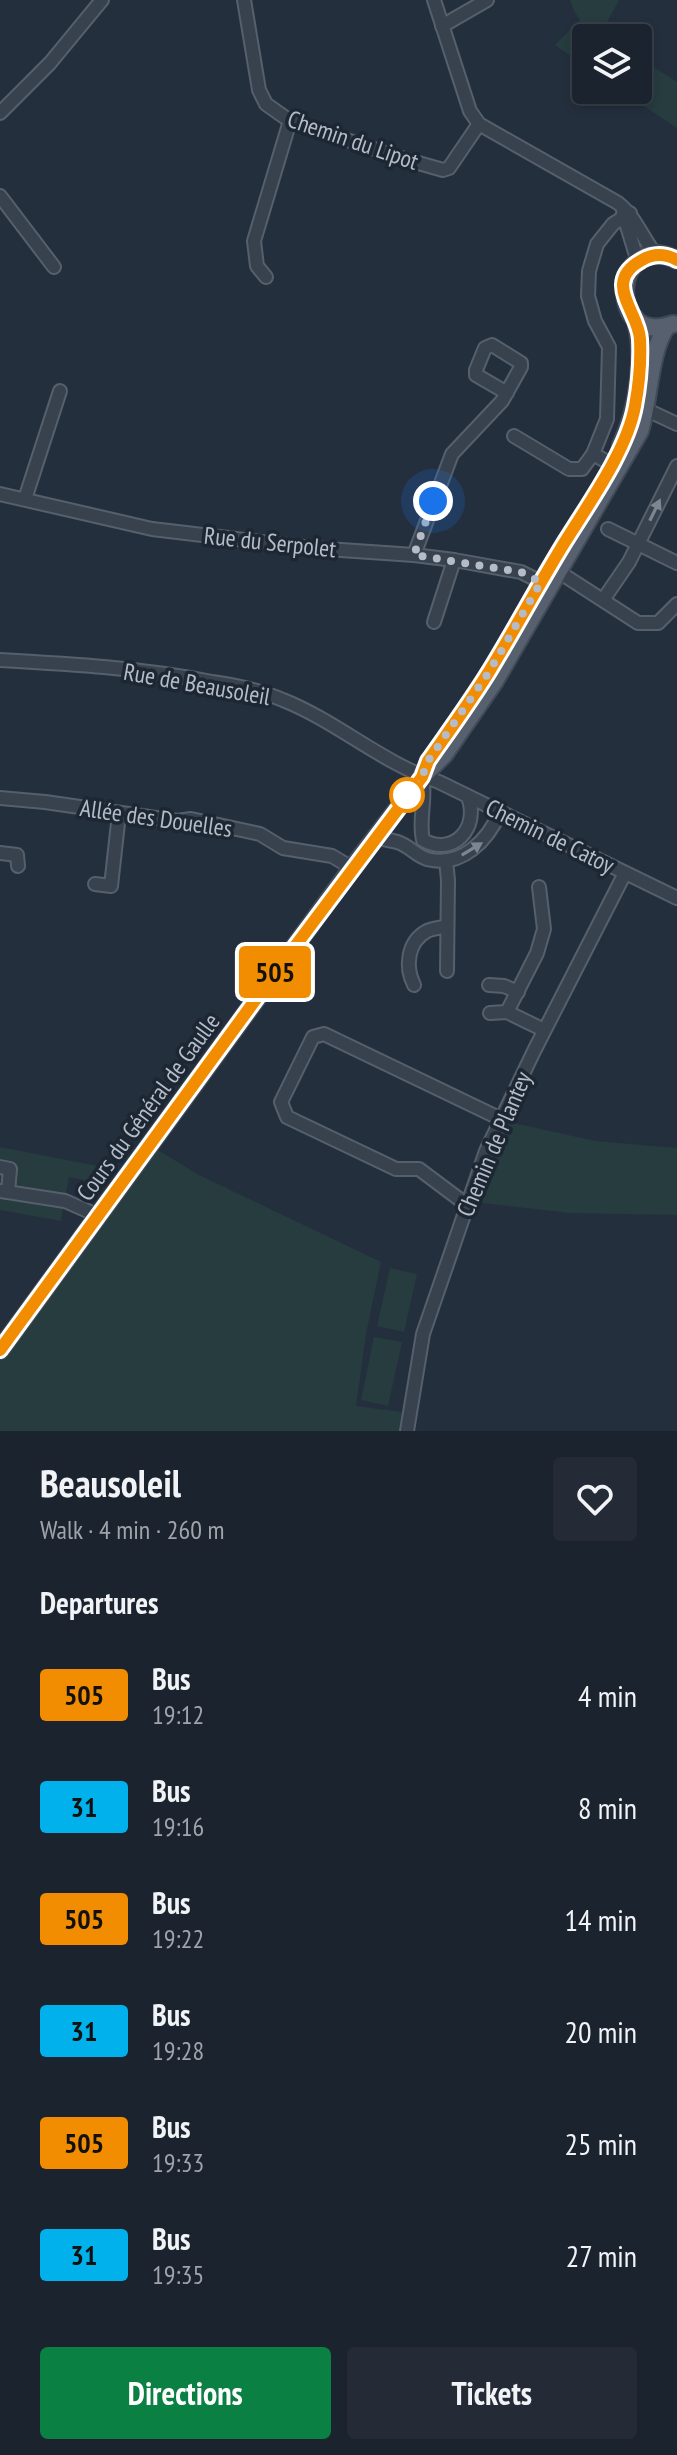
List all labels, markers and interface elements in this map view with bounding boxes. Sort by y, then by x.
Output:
map controls [572,24,652,104]
button: layers [572,24,652,104]
street label: Chemin du Lipot [283,103,423,177]
your location [413,481,453,521]
one-way arrow [649,498,662,521]
street label: Rue du Serpolet [202,520,338,564]
street label: Rue de Beausoleil [121,656,273,712]
unlabelled marker [390,778,424,812]
street label: Allée des Douelles [78,792,234,844]
street label: Chemin de Catoy [481,792,619,880]
one-way arrow [460,842,483,857]
line badge: 505 [229,946,321,998]
text: 505 [255,953,295,990]
street label: Cours du Général de Gaulle [70,1007,226,1207]
street label: Chemin de Plantey [449,1067,539,1221]
button: heart [553,1457,637,1541]
text: Beausoleil [40,1458,181,1507]
text: Walk · 4 min · 260 m [40,1513,224,1546]
text: Departures [40,1583,158,1622]
text: Bus [152,1659,191,1698]
text: 505 [64,1676,104,1713]
text: 4 min [578,1676,637,1715]
text: 19:12 [152,1698,204,1731]
text: Bus [152,1771,191,1810]
text: 31 [71,1788,97,1825]
text: 8 min [578,1788,637,1827]
text: 19:16 [152,1810,204,1843]
text: Bus [152,1883,191,1922]
text: 505 [64,1900,104,1937]
text: 14 min [564,1900,637,1939]
text: 19:22 [152,1922,204,1955]
text: Bus [152,1995,191,2034]
text: 31 [71,2012,97,2049]
text: 20 min [564,2012,637,2051]
text: 19:28 [152,2034,204,2067]
text: Bus [152,2107,191,2146]
text: 505 [64,2124,104,2161]
text: 25 min [564,2124,637,2163]
text: 19:33 [152,2146,204,2179]
text: Bus [152,2219,191,2258]
text: 31 [71,2236,97,2273]
text: 27 min [566,2236,637,2275]
text: 19:35 [152,2258,204,2291]
button: Directions [40,2347,331,2439]
button: Tickets [347,2347,637,2439]

